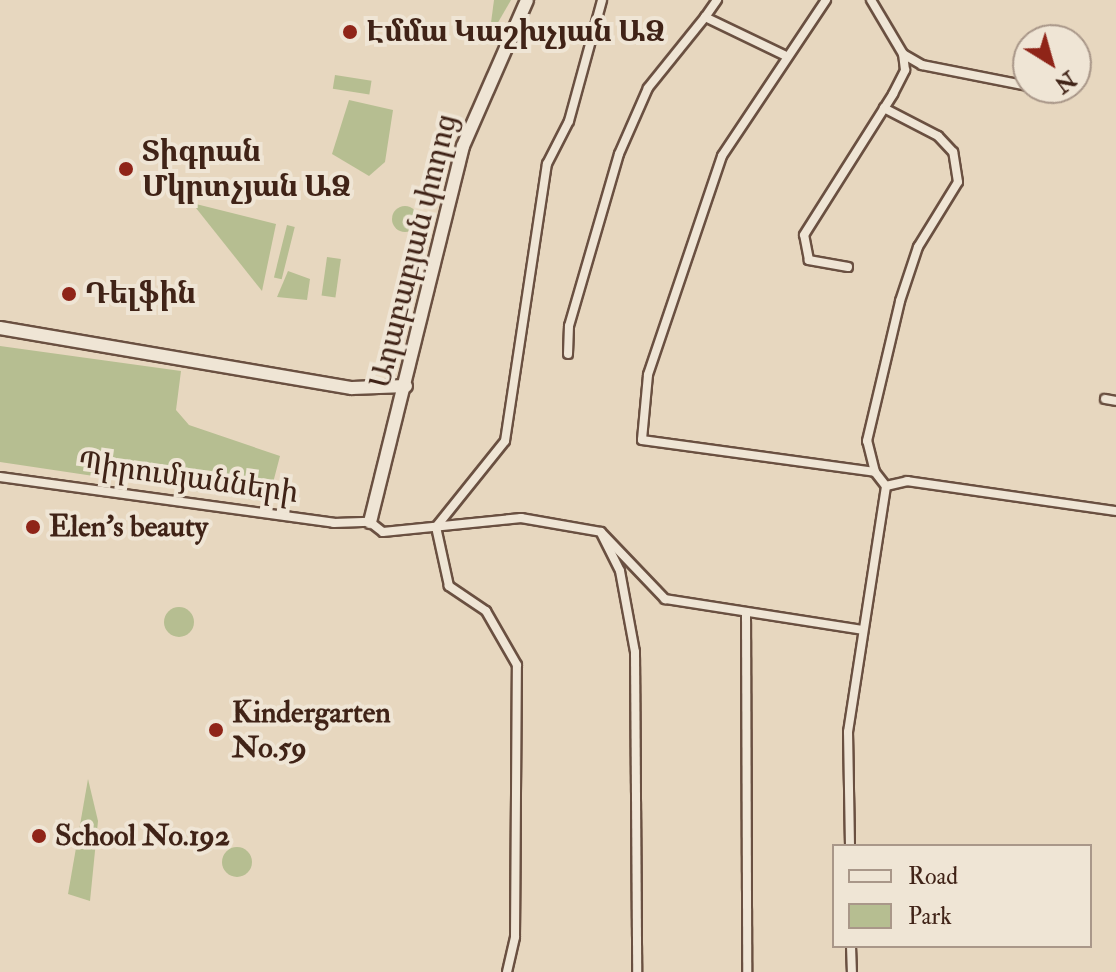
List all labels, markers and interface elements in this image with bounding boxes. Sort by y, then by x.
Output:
place label: Էմմա Կաշխչյան ԱՁ [366,14,665,50]
marker: Էմմա Կաշխչյան ԱՁ [341,23,359,41]
north arrow [1012,24,1092,104]
text: N [1049,64,1082,99]
street label: Աղաբաբյան փողոց [363,110,465,392]
place label: Տիգրան Մկրտչյան ԱՁ [142,134,351,204]
marker: Տիգրան Մկրտչյան ԱՁ [117,160,135,178]
place label: Դելֆին [85,276,196,312]
marker: Դելֆին [60,285,78,303]
street label: Պիրումյանների [76,445,300,511]
place label: Elen’s beauty [49,509,208,545]
marker: Elen’s beauty [24,518,42,536]
place label: Kindergarten No.59 [232,695,391,766]
marker: Kindergarten No.59 [207,721,225,739]
place label: School No.192 [55,818,230,854]
marker: School No.192 [30,827,48,845]
legend [832,844,1092,948]
text: Road [908,861,958,892]
text: Park [908,901,952,932]

